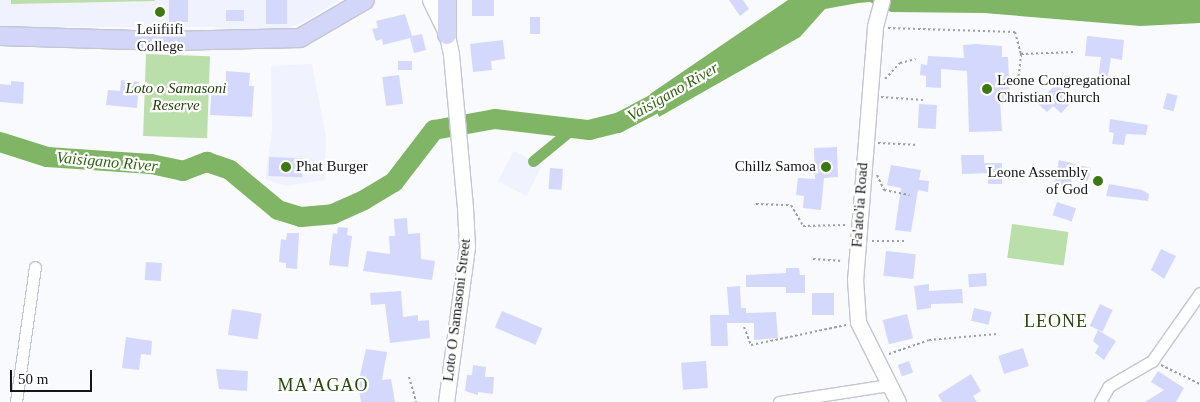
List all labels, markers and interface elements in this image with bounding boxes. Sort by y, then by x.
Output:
marker: Leiifiifi College [154,6,166,18]
place label: Leiifiifi College [137,20,183,55]
water label: Vaisigano River [624,58,722,126]
place label: Leone Congregational Christian Church [997,71,1131,106]
park label: Loto o Samasoni Reserve [126,79,226,114]
marker: Leone Congregational Christian Church [981,83,993,95]
water label: Vaisigano River [55,148,159,176]
place label: Phat Burger [296,158,368,176]
place label: Chillz Samoa [735,158,816,176]
marker: Phat Burger [280,161,292,173]
marker: Chillz Samoa [820,161,832,173]
street label: Fa'ato'ia Road [848,162,872,248]
place label: Leone Assembly of God [987,163,1088,198]
marker: Leone Assembly of God [1092,175,1104,187]
street label: Loto O Samasoni Street [439,238,475,382]
district label: LEONE [1023,310,1089,332]
scale bar [12,360,95,392]
text: 50 m [18,371,48,387]
district label: MA'AGAO [277,374,369,396]

